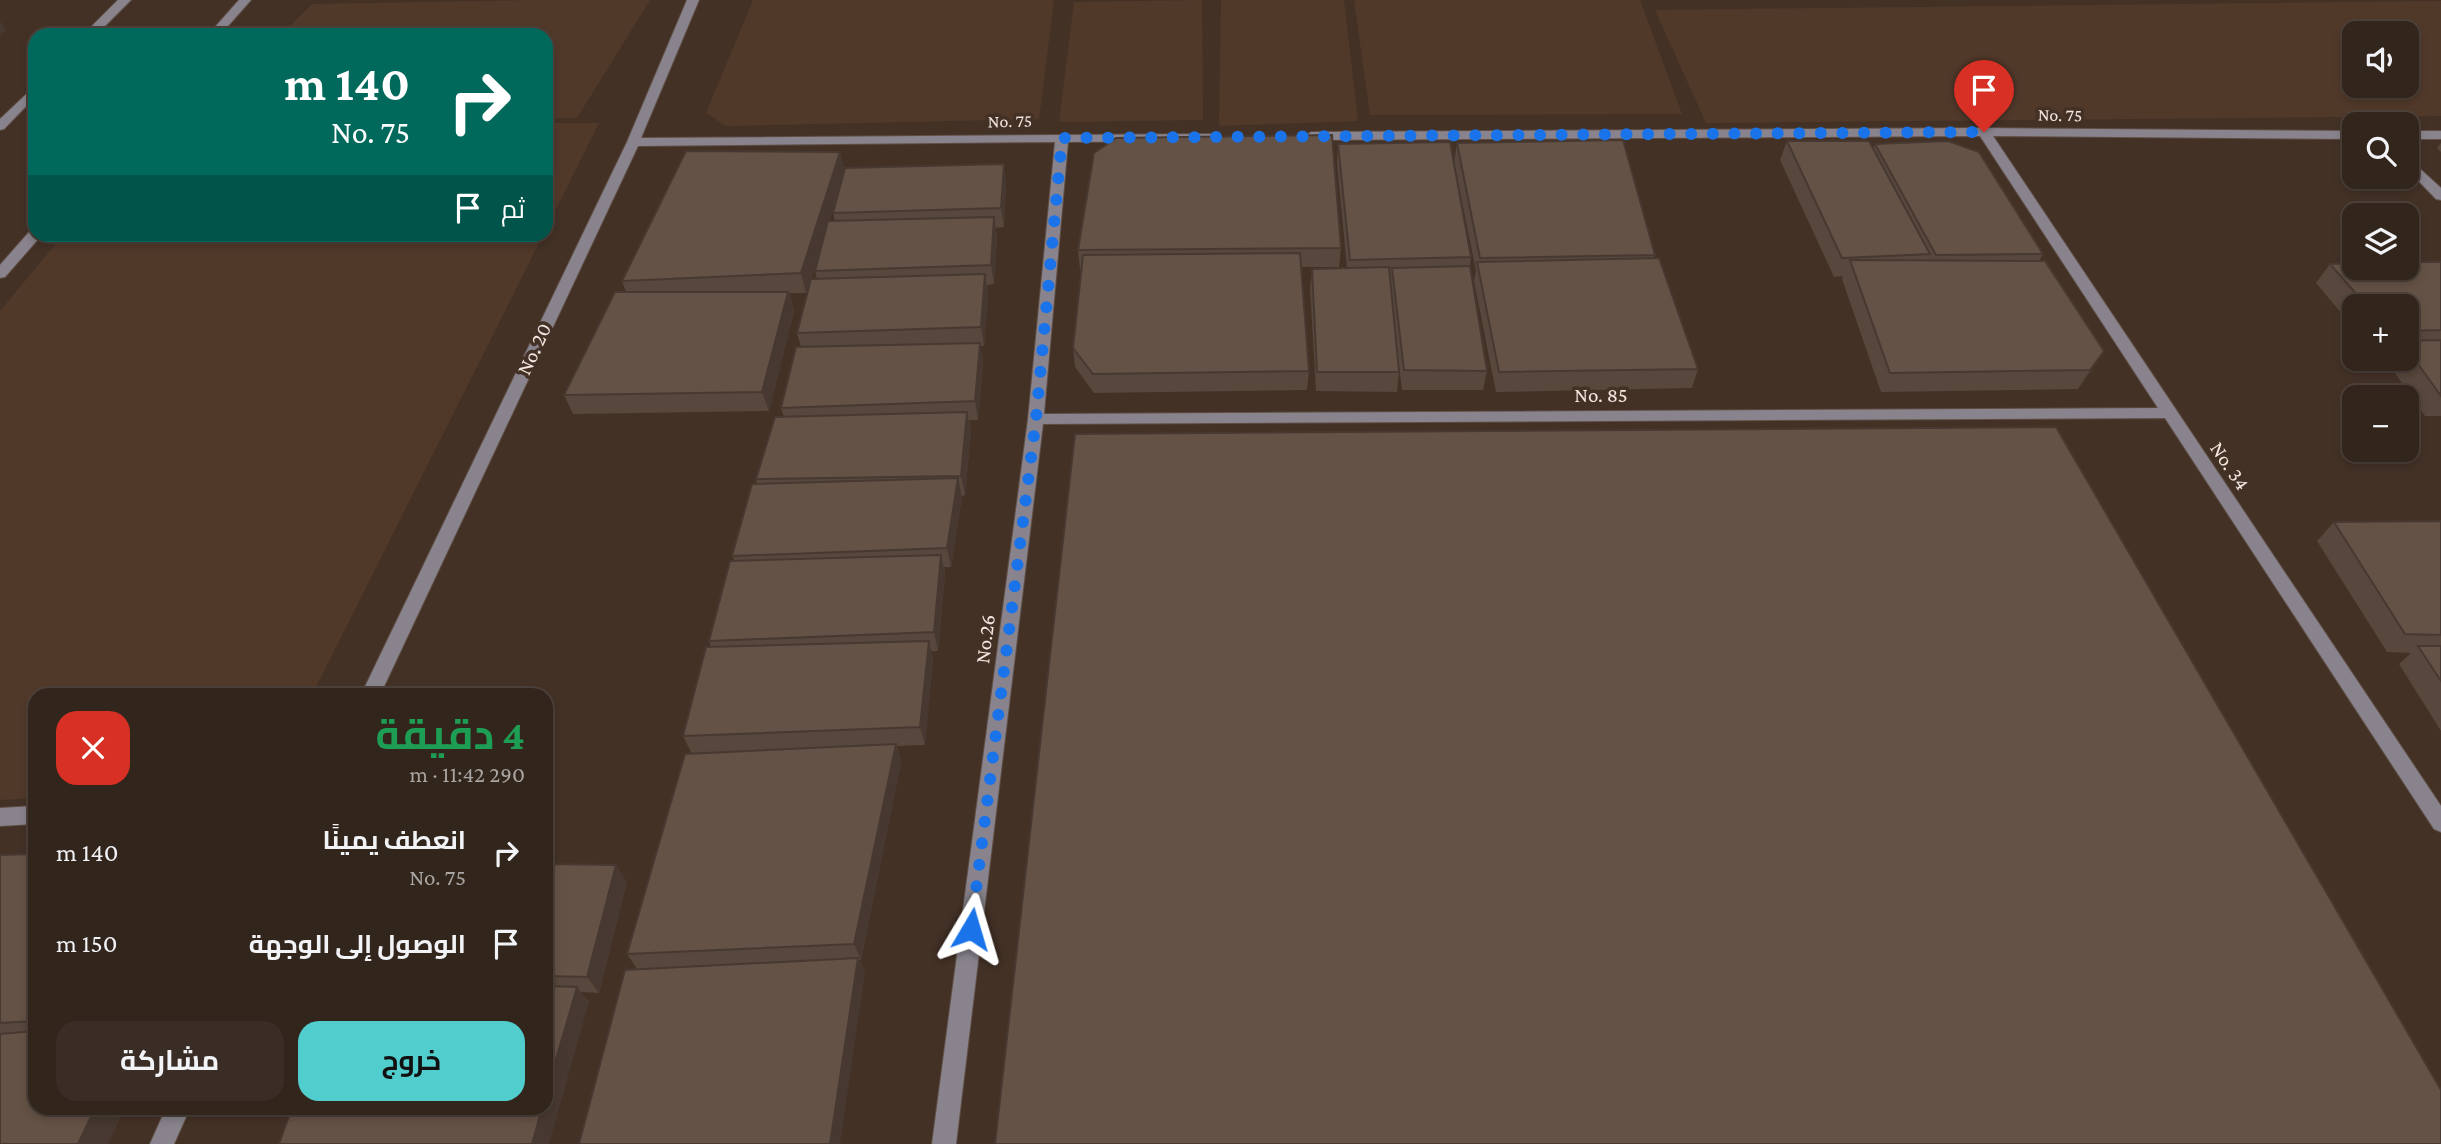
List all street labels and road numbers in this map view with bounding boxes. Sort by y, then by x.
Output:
street label: No. 75 [2038,105,2082,125]
street label: No. 75 [988,111,1032,131]
street label: No. 20 [512,319,556,379]
street label: No. 85 [1574,383,1628,407]
street label: No. 34 [2205,437,2255,495]
street label: No.26 [970,613,1000,665]

